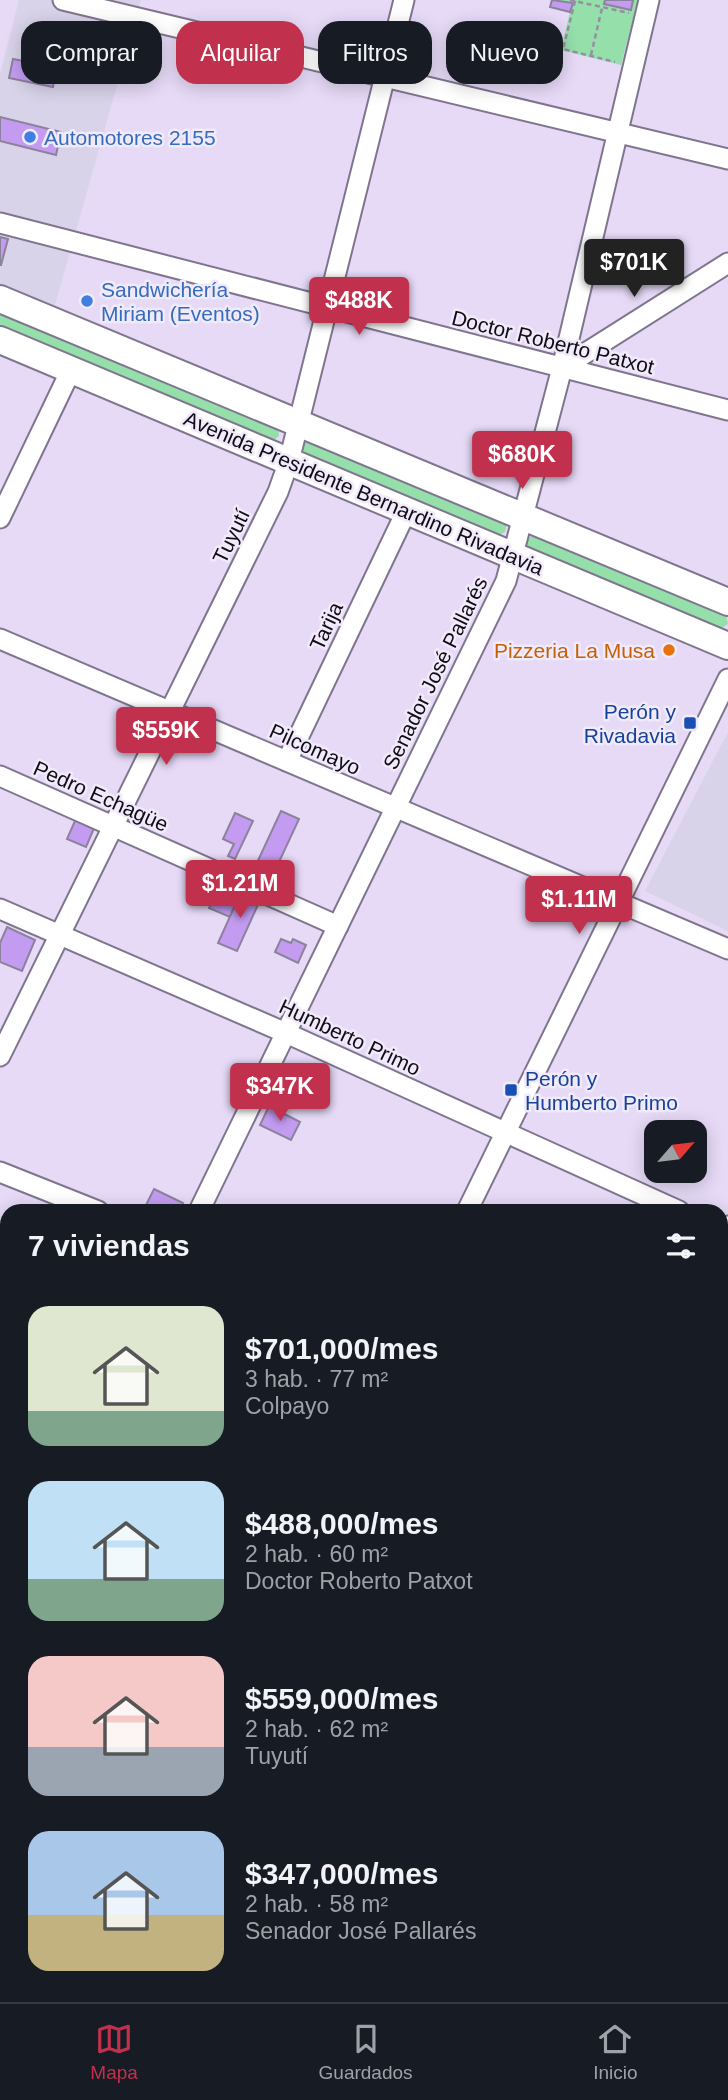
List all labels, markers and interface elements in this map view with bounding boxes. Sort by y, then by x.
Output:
chip: Comprar [21,21,162,84]
chip: Alquilar [176,21,304,84]
chip: Filtros [318,21,432,84]
chip: Nuevo [446,21,563,84]
place label: Automotores 2155 [44,126,216,149]
marker: Automotores 2155 [22,129,38,145]
pin: $701K [585,240,683,299]
text: $701K [600,249,668,275]
place label: Sandwichería Miriam (Eventos) [101,278,260,325]
pin: $488K [310,278,408,337]
text: $488K [325,287,393,313]
marker: Sandwichería Miriam (Eventos) [79,293,95,309]
street label: Doctor Roberto Patxot [449,306,657,378]
street label: Avenida Presidente Bernardino Rivadavia [181,407,548,580]
pin: $680K [473,432,571,491]
text: $680K [488,441,556,467]
street label: Tuyutí [208,505,254,567]
street label: Senador José Pallarés [378,573,492,773]
street label: Tarija [305,598,347,654]
place label: Pizzeria La Musa [494,639,655,662]
marker: Pizzeria La Musa [661,642,677,658]
place label: Perón y Rivadavia [584,700,676,747]
pin: $559K [117,708,215,767]
marker: Perón y Rivadavia [682,715,698,731]
text: $559K [132,717,200,743]
street label: Pilcomayo [266,719,364,779]
street label: Pedro Echagüe [30,756,172,836]
pin: $1.21M [183,860,297,920]
text: $1.21M [202,870,278,896]
pin: $1.11M [522,876,636,936]
text: $1.11M [541,886,617,912]
street label: Humberto Primo [276,994,424,1080]
pin: $347K [231,1064,329,1123]
place label: Perón y Humberto Primo [525,1067,678,1114]
text: $347K [246,1073,314,1099]
marker: Perón y Humberto Primo [503,1082,519,1098]
north arrow [644,1120,707,1183]
map controls [644,1120,707,1183]
icon: filters [662,1227,700,1265]
text: 7 viviendas [28,1229,190,1262]
text: $701,000/mes [245,1332,439,1365]
icon: home [84,1334,168,1418]
text: 3 hab. · 77 m² [245,1366,388,1392]
text: Colpayo [245,1393,329,1419]
text: $488,000/mes [245,1507,439,1540]
icon: home [84,1509,168,1593]
text: 2 hab. · 60 m² [245,1541,388,1567]
text: Doctor Roberto Patxot [245,1568,473,1594]
text: $559,000/mes [245,1682,439,1715]
icon: home [84,1684,168,1768]
text: 2 hab. · 62 m² [245,1716,388,1742]
text: Tuyutí [245,1743,308,1769]
text: $347,000/mes [245,1857,439,1890]
icon: home [84,1859,168,1943]
text: 2 hab. · 58 m² [245,1891,388,1917]
text: Senador José Pallarés [245,1918,476,1944]
tab: Mapa [90,2020,138,2084]
tab: Guardados [319,2020,413,2084]
tab: Inicio [593,2020,638,2084]

